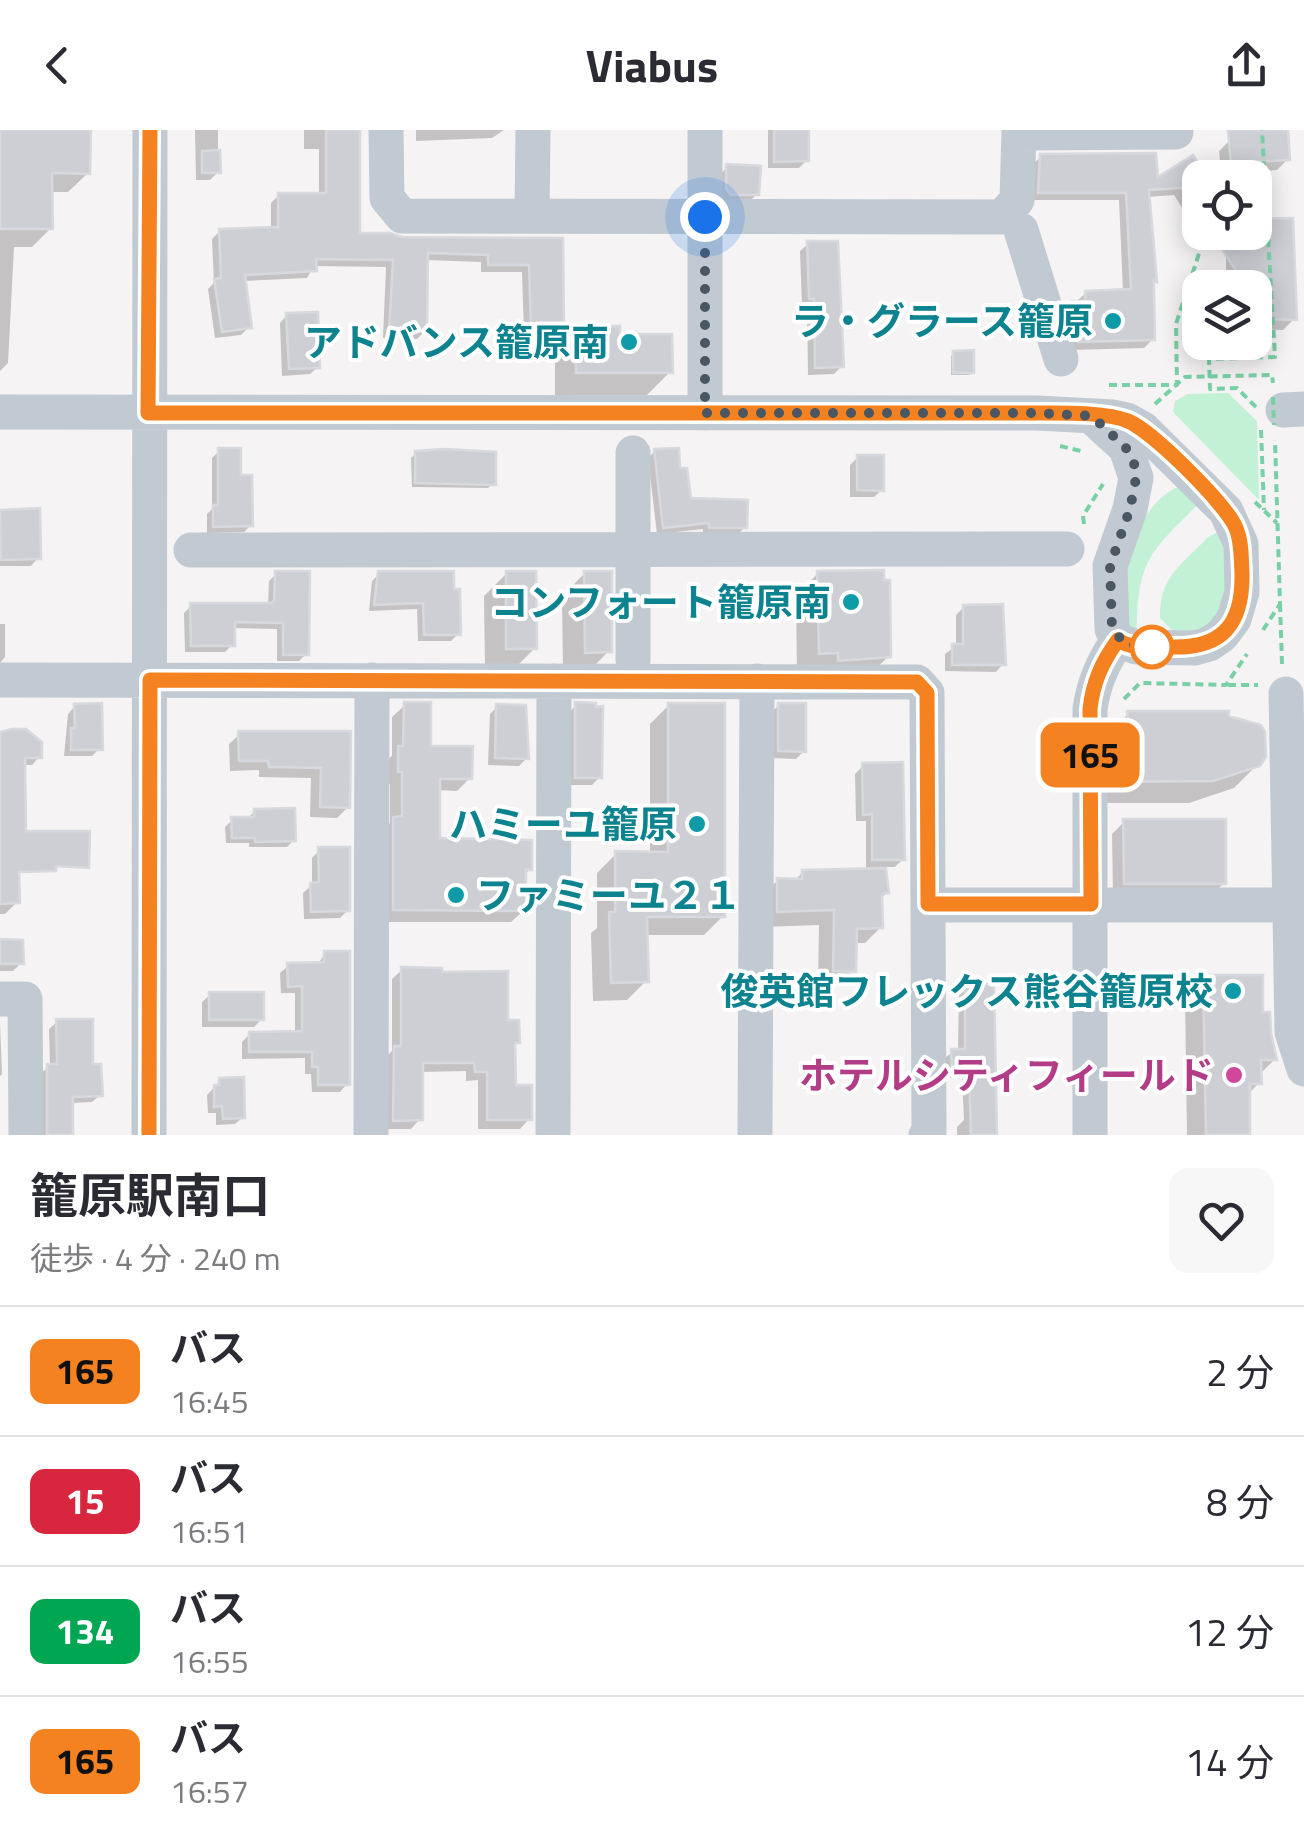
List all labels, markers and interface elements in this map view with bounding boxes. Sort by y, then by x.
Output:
text: Viabus [586,31,718,99]
icon: back [30,38,85,93]
icon: share [1219,38,1274,93]
map controls [1182,160,1272,360]
button: locate [1182,160,1272,250]
your location [680,192,730,242]
button: layers [1182,270,1272,360]
place label: ラ・グラース籠原 [791,292,1093,350]
marker: ラ・グラース籠原 [1102,310,1124,332]
place label: アドバンス籠原南 [304,313,609,371]
marker: アドバンス籠原南 [618,331,640,353]
place label: コンフォート籠原南 [490,573,831,631]
marker: コンフォート籠原南 [840,591,862,613]
unlabelled marker [1131,626,1173,668]
line badge: 165 [1032,722,1148,788]
text: 165 [1061,728,1119,782]
place label: ハミーユ籠原 [449,795,677,853]
marker: ハミーユ籠原 [686,813,708,835]
place label: ファミーユ２１ [476,866,742,924]
marker: ファミーユ２１ [445,884,467,906]
place label: 俊英館フレックス熊谷籠原校 [720,962,1213,1020]
marker: 俊英館フレックス熊谷籠原校 [1222,980,1244,1002]
place label: ホテルシティフィールド [799,1046,1214,1104]
marker: ホテルシティフィールド [1223,1064,1245,1086]
text: 籠原駅南口 [30,1159,270,1232]
button: heart [1169,1168,1274,1273]
text: 徒歩 · 4 分 · 240 m [30,1234,281,1282]
text: バス [170,1319,246,1377]
text: 2 分 [1206,1343,1274,1401]
text: 165 [56,1344,114,1398]
text: 16:45 [170,1377,249,1425]
text: バス [170,1449,246,1507]
text: 8 分 [1206,1473,1274,1531]
text: 15 [65,1474,105,1528]
text: 16:51 [170,1507,249,1555]
text: バス [170,1579,246,1637]
text: 12 分 [1185,1603,1274,1661]
text: 134 [56,1604,114,1658]
text: 16:55 [170,1637,249,1685]
text: バス [170,1709,246,1767]
text: 14 分 [1185,1733,1274,1791]
text: 165 [56,1734,114,1788]
text: 16:57 [170,1767,249,1815]

